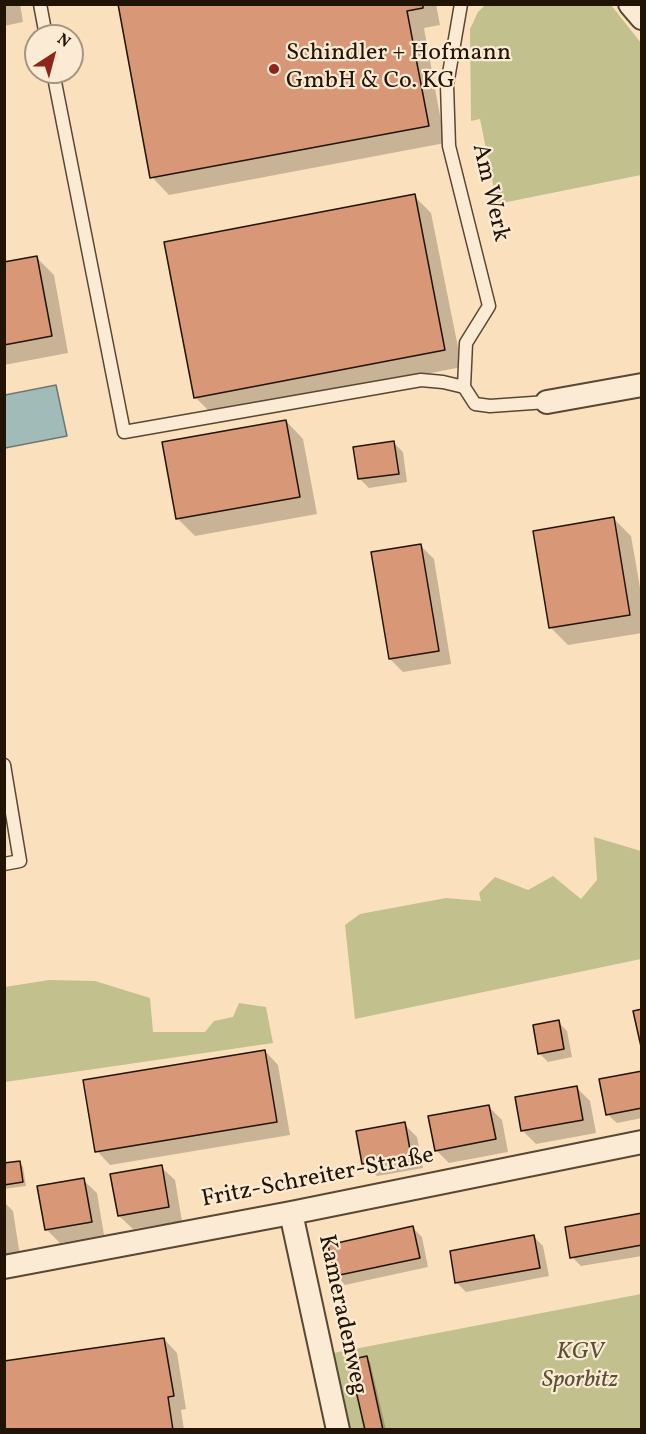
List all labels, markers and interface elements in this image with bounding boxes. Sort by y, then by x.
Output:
north arrow [24,24,84,84]
text: N [52,29,75,53]
place label: Schindler + Hofmann GmbH & Co. KG [286,41,511,97]
marker: Schindler + Hofmann GmbH & Co. KG [267,62,281,76]
street label: Am Werk [464,141,514,245]
street label: Fritz-Schreiter-Straße [199,1142,437,1216]
street label: Kameradenweg [310,1232,372,1398]
park label: KGV Sporbitz [542,1340,618,1396]

